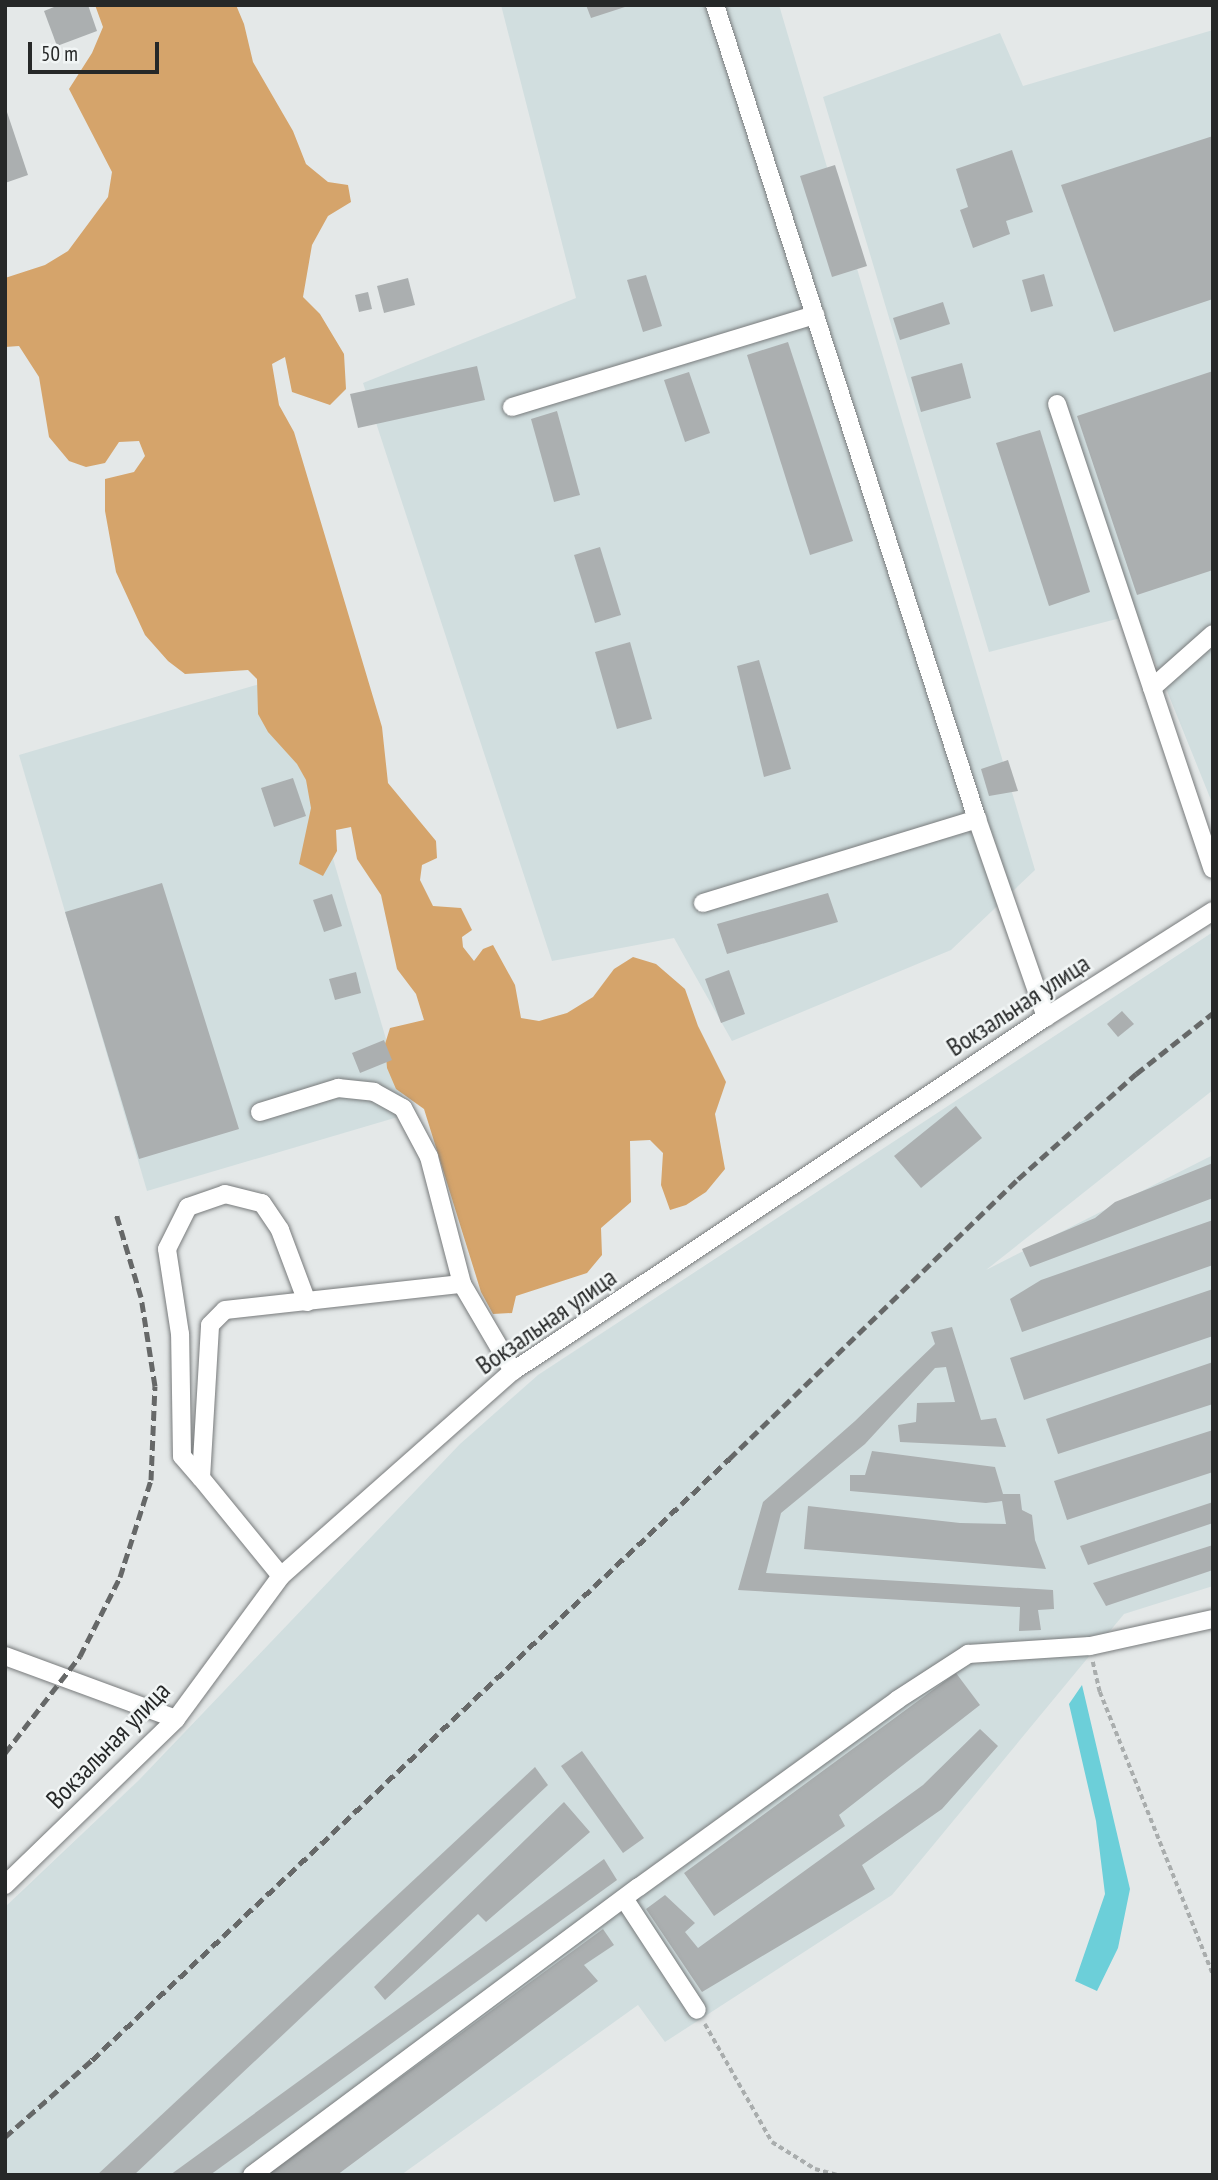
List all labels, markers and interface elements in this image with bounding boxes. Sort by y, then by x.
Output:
scale bar [32,28,163,72]
text: 50 m [41,40,78,67]
street label: Вокзальная улица [941,947,1095,1063]
street label: Вокзальная улица [470,1261,622,1381]
street label: Вокзальная улица [40,1675,176,1815]

